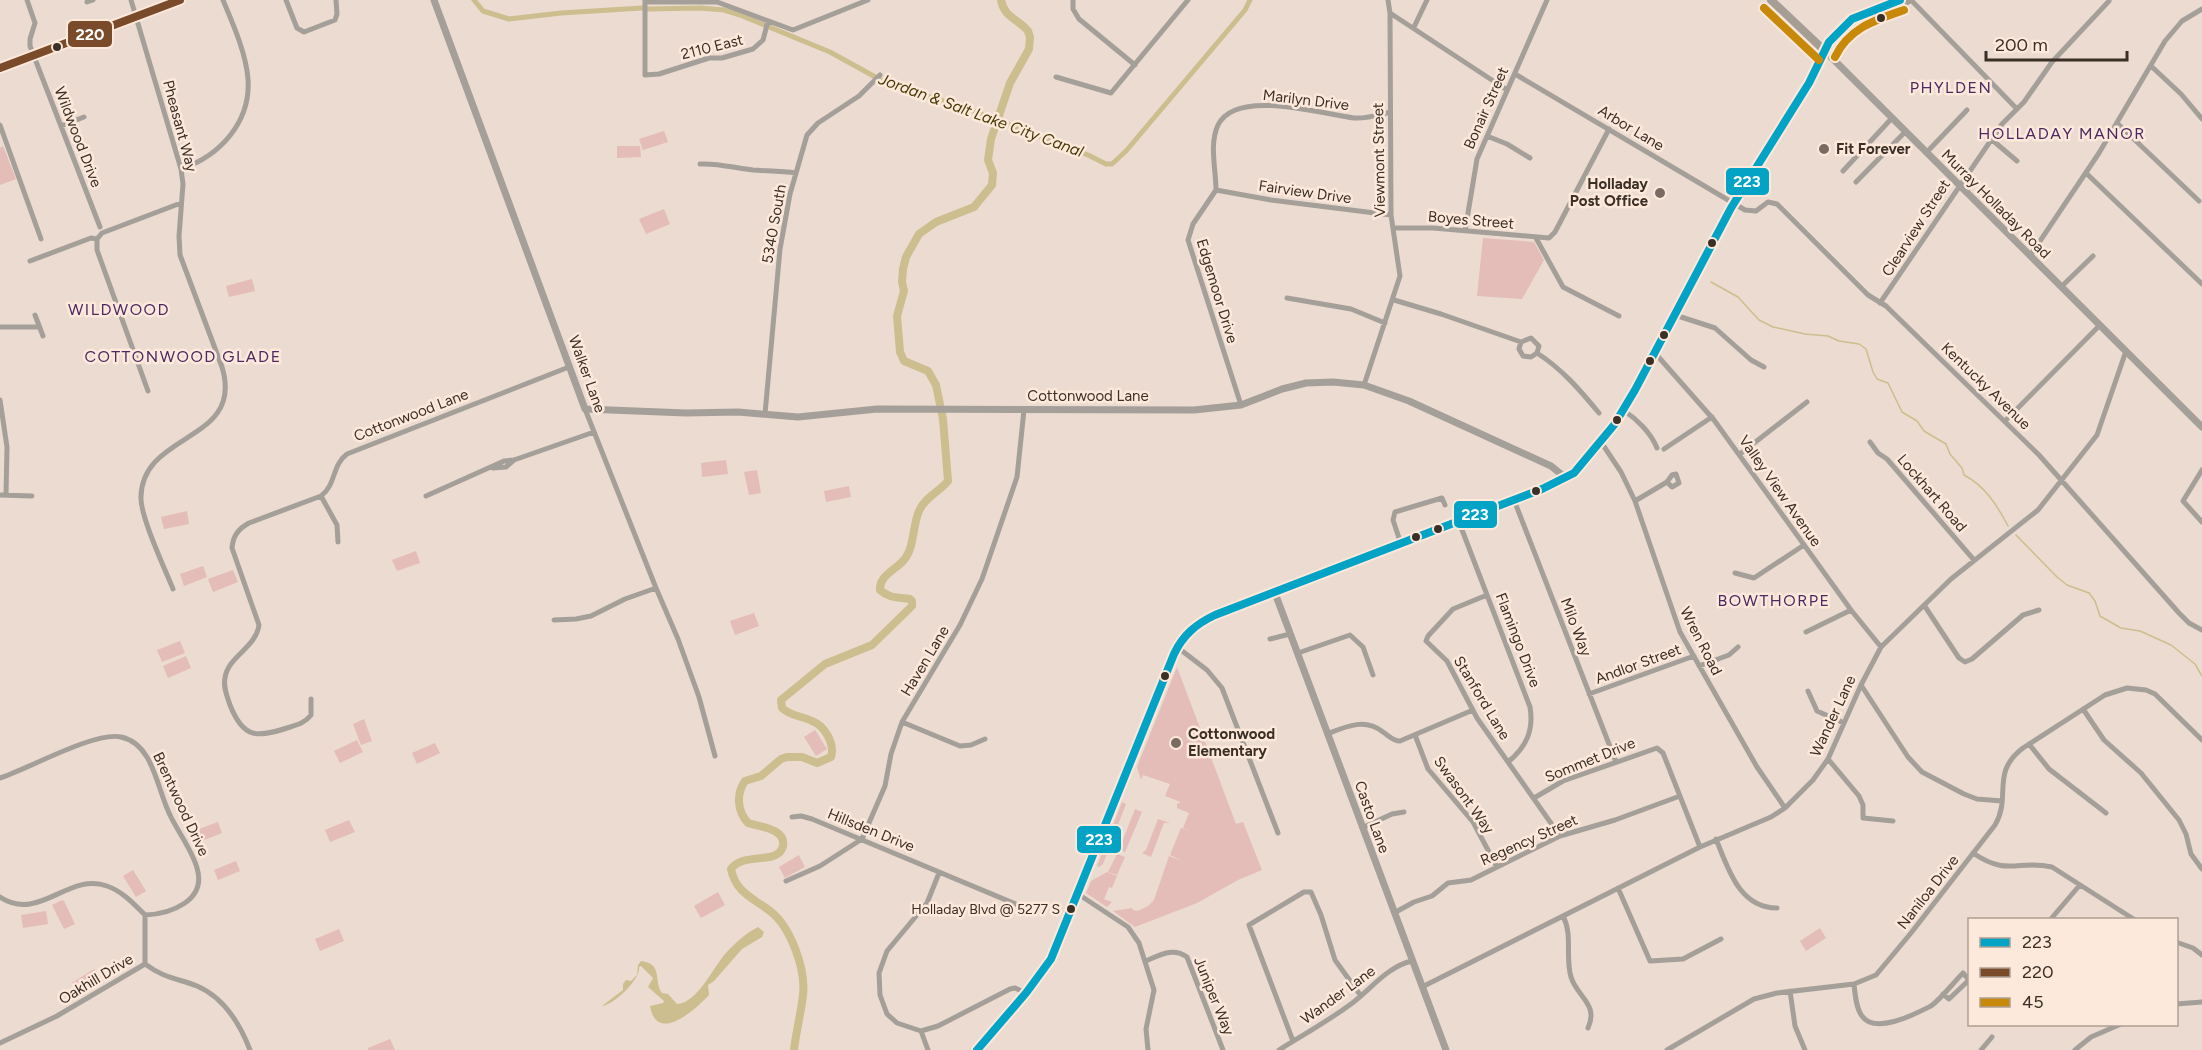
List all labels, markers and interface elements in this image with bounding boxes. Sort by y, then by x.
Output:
unlabelled marker [1875,12,1887,24]
line badge: 220 [67,20,113,48]
scale bar [1986,24,2127,62]
text: 220 [76,25,104,44]
street label: 2110 East [679,31,745,63]
text: 200 m [1995,34,2048,56]
unlabelled marker [51,41,63,53]
street label: Bonair Street [1460,64,1512,152]
water label: Jordan & Salt Lake City Canal [875,69,1086,161]
street label: Pheasant Way [159,78,201,174]
district label: PHYLDEN [1910,78,1992,97]
street label: Wildwood Drive [51,84,105,190]
street label: Marilyn Drive [1262,86,1350,114]
street label: Arbor Lane [1595,101,1667,155]
street label: Viewmont Street [1369,102,1389,218]
district label: HOLLADAY MANOR [1978,124,2146,143]
place label: Fit Forever [1836,140,1911,158]
marker: Fit Forever [1817,142,1831,156]
street label: Murray Holladay Road [1938,146,2054,262]
line badge: 223 [1725,167,1770,196]
text: 223 [1733,172,1761,191]
place label: Holladay Post Office [1570,175,1649,210]
street label: Clearview Street [1878,176,1954,280]
street label: Fairview Drive [1257,177,1353,207]
street label: 5340 South [758,183,790,265]
marker: Holladay Post Office [1653,186,1667,200]
street label: Boyes Street [1427,207,1515,233]
street label: Edgemoor Drive [1193,237,1241,345]
unlabelled marker [1706,237,1718,249]
district label: WILDWOOD [68,300,170,319]
unlabelled marker [1658,329,1670,341]
street label: Walker Lane [565,333,609,415]
street label: Kentucky Avenue [1938,339,2034,433]
district label: COTTONWOOD GLADE [84,347,282,366]
unlabelled marker [1644,355,1656,367]
street label: Cottonwood Lane [351,385,471,445]
street label: Cottonwood Lane [1027,387,1149,405]
unlabelled marker [1611,414,1623,426]
street label: Valley View Avenue [1735,432,1825,550]
street label: Lockhart Road [1893,451,1971,535]
unlabelled marker [1530,485,1542,497]
line badge: 223 [1453,500,1498,529]
text: 223 [1461,505,1489,524]
unlabelled marker [1432,523,1444,535]
unlabelled marker [1410,531,1422,543]
street label: Flamingo Drive [1492,590,1544,690]
district label: BOWTHORPE [1718,591,1830,610]
street label: Milo Way [1557,595,1595,659]
street label: Wren Road [1676,604,1726,678]
street label: Haven Lane [897,623,953,699]
street label: Andlor Street [1593,640,1684,688]
street label: Stanford Lane [1450,653,1514,743]
unlabelled marker [1159,670,1171,682]
street label: Wander Lane [1806,673,1860,759]
place label: Cottonwood Elementary [1188,725,1275,760]
street label: Sommet Drive [1542,734,1638,786]
marker: Cottonwood Elementary [1169,736,1183,750]
street label: Brentwood Drive [149,749,213,859]
street label: Swasont Way [1430,753,1498,837]
street label: Casto Lane [1351,778,1393,856]
street label: Hillsden Drive [825,804,917,856]
street label: Regency Street [1478,810,1581,869]
line badge: 223 [1076,825,1122,854]
text: 223 [1085,830,1113,849]
street label: Naniloa Drive [1893,851,1963,933]
place label: Holladay Blvd @ 5277 S [911,901,1060,918]
marker: Holladay Blvd @ 5277 S [1065,903,1077,915]
legend [1968,918,2178,1026]
text: 223 [2022,931,2052,953]
street label: Oakhill Drive [56,950,136,1008]
street label: Juniper Way [1190,954,1238,1038]
text: 220 [2022,961,2054,983]
street label: Wander Lane [1297,962,1379,1028]
text: 45 [2022,991,2044,1013]

